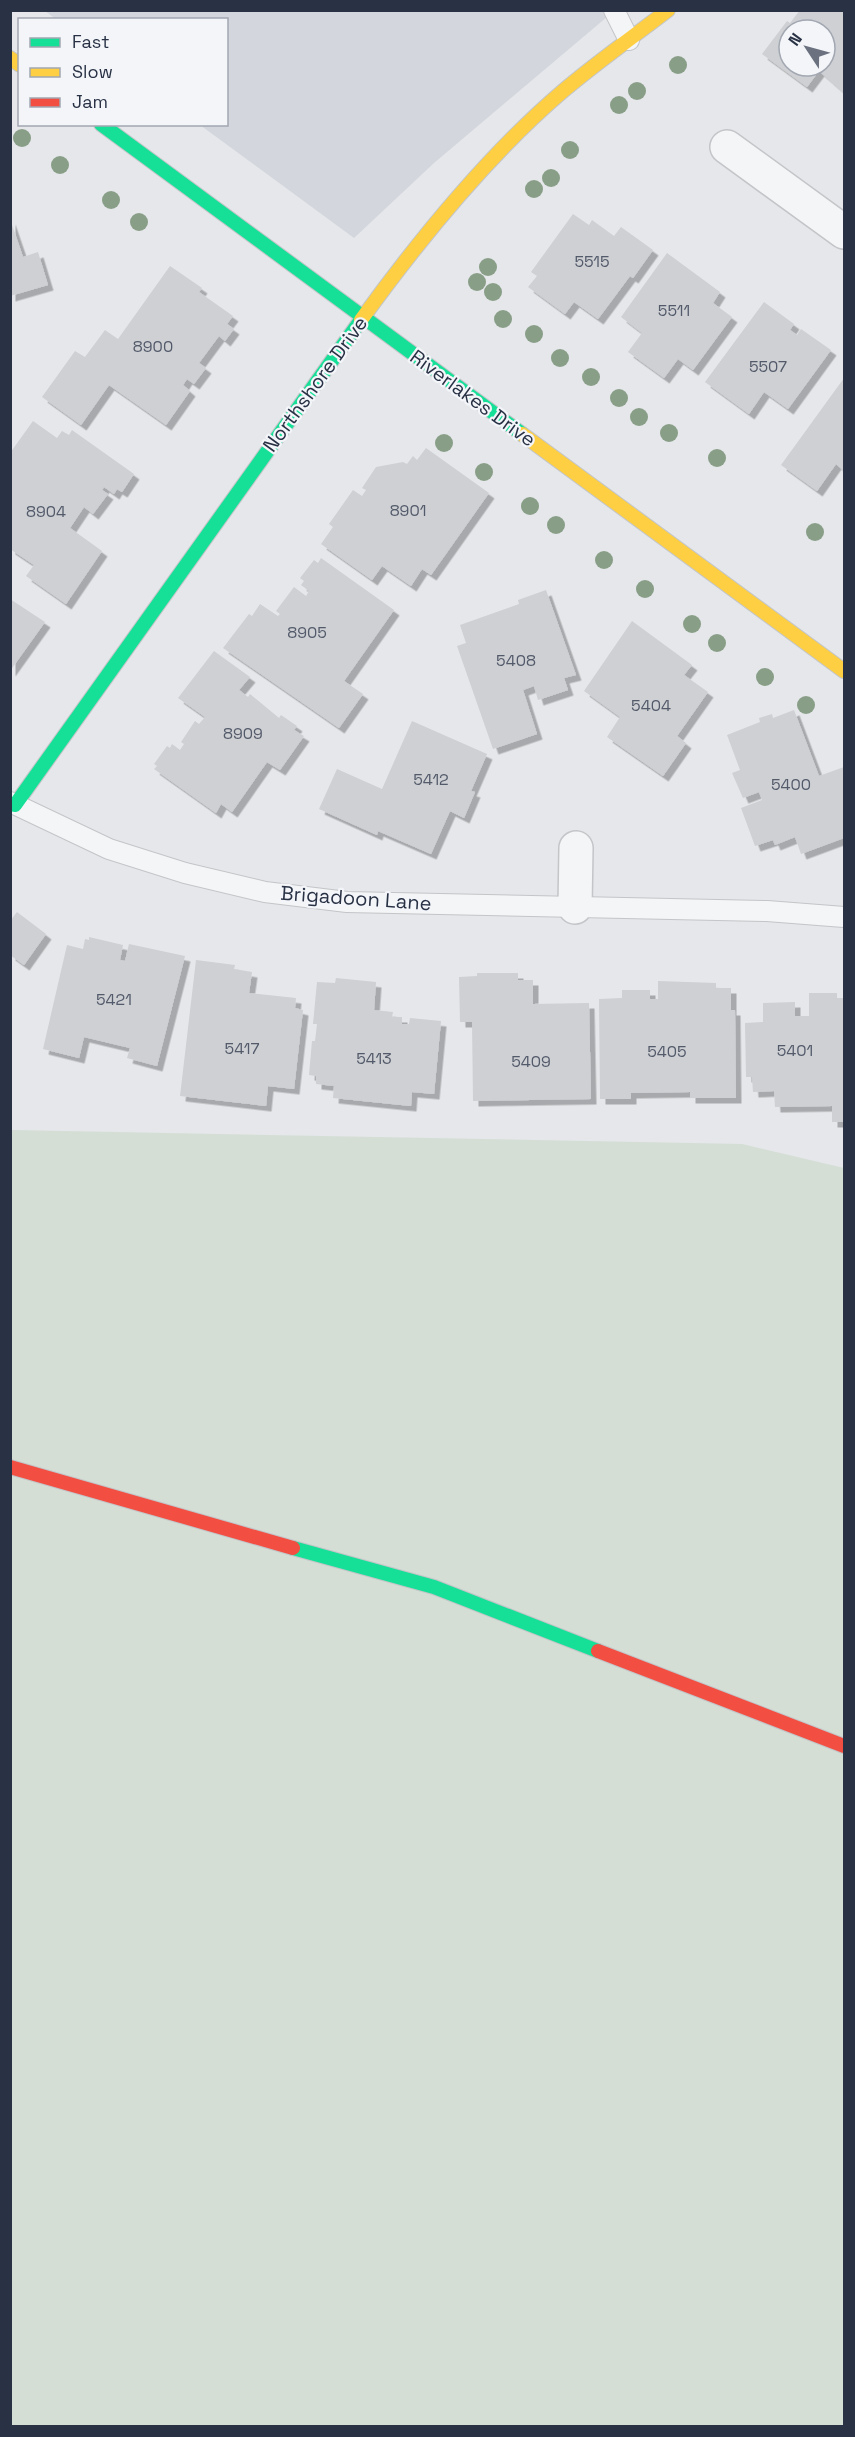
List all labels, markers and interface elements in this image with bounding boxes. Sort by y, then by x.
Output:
legend [18,18,228,126]
north arrow [777,18,837,78]
text: N [784,29,807,50]
text: Fast [72,30,109,53]
text: Slow [72,60,113,83]
text: Jam [72,90,108,113]
house number: 5515 [574,251,610,272]
house number: 5511 [658,300,690,321]
street label: Northshore Drive [257,311,373,457]
house number: 8900 [133,336,173,357]
street label: Riverlakes Drive [405,344,541,452]
house number: 5507 [749,356,787,377]
house number: 8901 [390,500,426,521]
house number: 8904 [26,501,66,522]
house number: 8905 [287,622,327,643]
house number: 5408 [496,650,536,671]
house number: 5404 [631,695,671,716]
house number: 8909 [223,723,263,744]
house number: 5412 [413,769,449,790]
house number: 5400 [771,774,811,795]
street label: Brigadoon Lane [280,880,432,916]
house number: 5421 [96,989,132,1010]
house number: 5417 [225,1038,259,1059]
house number: 5401 [777,1040,813,1061]
house number: 5405 [647,1041,687,1062]
house number: 5413 [356,1048,392,1069]
house number: 5409 [511,1051,551,1072]

